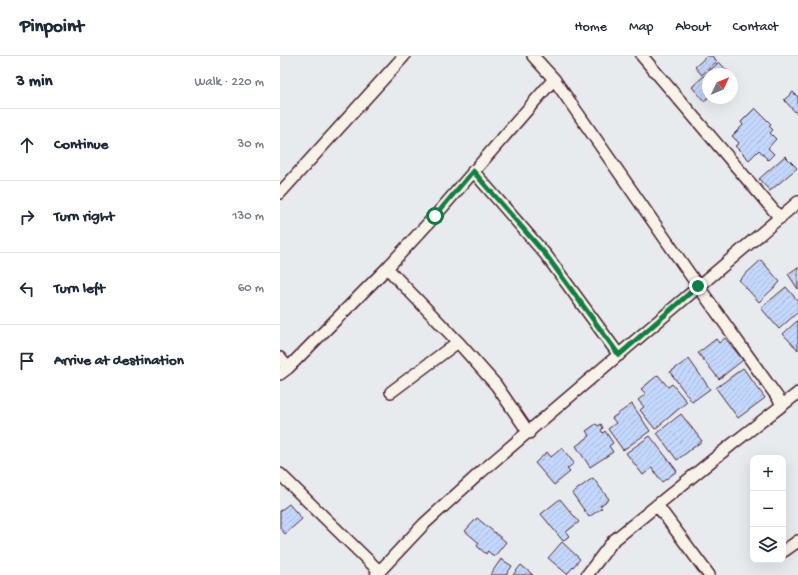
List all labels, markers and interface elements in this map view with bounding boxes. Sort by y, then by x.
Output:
text: Pinpoint [20,16,84,39]
text: Home [575,19,607,36]
text: Map [629,19,653,36]
text: About [675,19,711,36]
text: Contact [733,19,778,36]
north arrow [702,68,738,104]
text: 3 min [16,72,53,92]
text: Walk · 220 m [194,75,264,90]
icon: ahead [16,134,38,156]
text: Continue [54,136,108,154]
text: 30 m [238,137,264,152]
icon: right [16,206,38,228]
route start [426,207,444,225]
text: Turn right [54,208,114,226]
text: 130 m [232,209,264,224]
route end [689,277,707,295]
icon: left [16,278,38,300]
text: Turn left [54,280,105,298]
text: 60 m [238,281,264,296]
icon: arrive [16,350,38,372]
text: Arrive at destination [54,352,184,370]
map controls [750,455,786,563]
button: + [750,455,786,491]
button: − [750,491,786,527]
button: layers [750,527,786,563]

